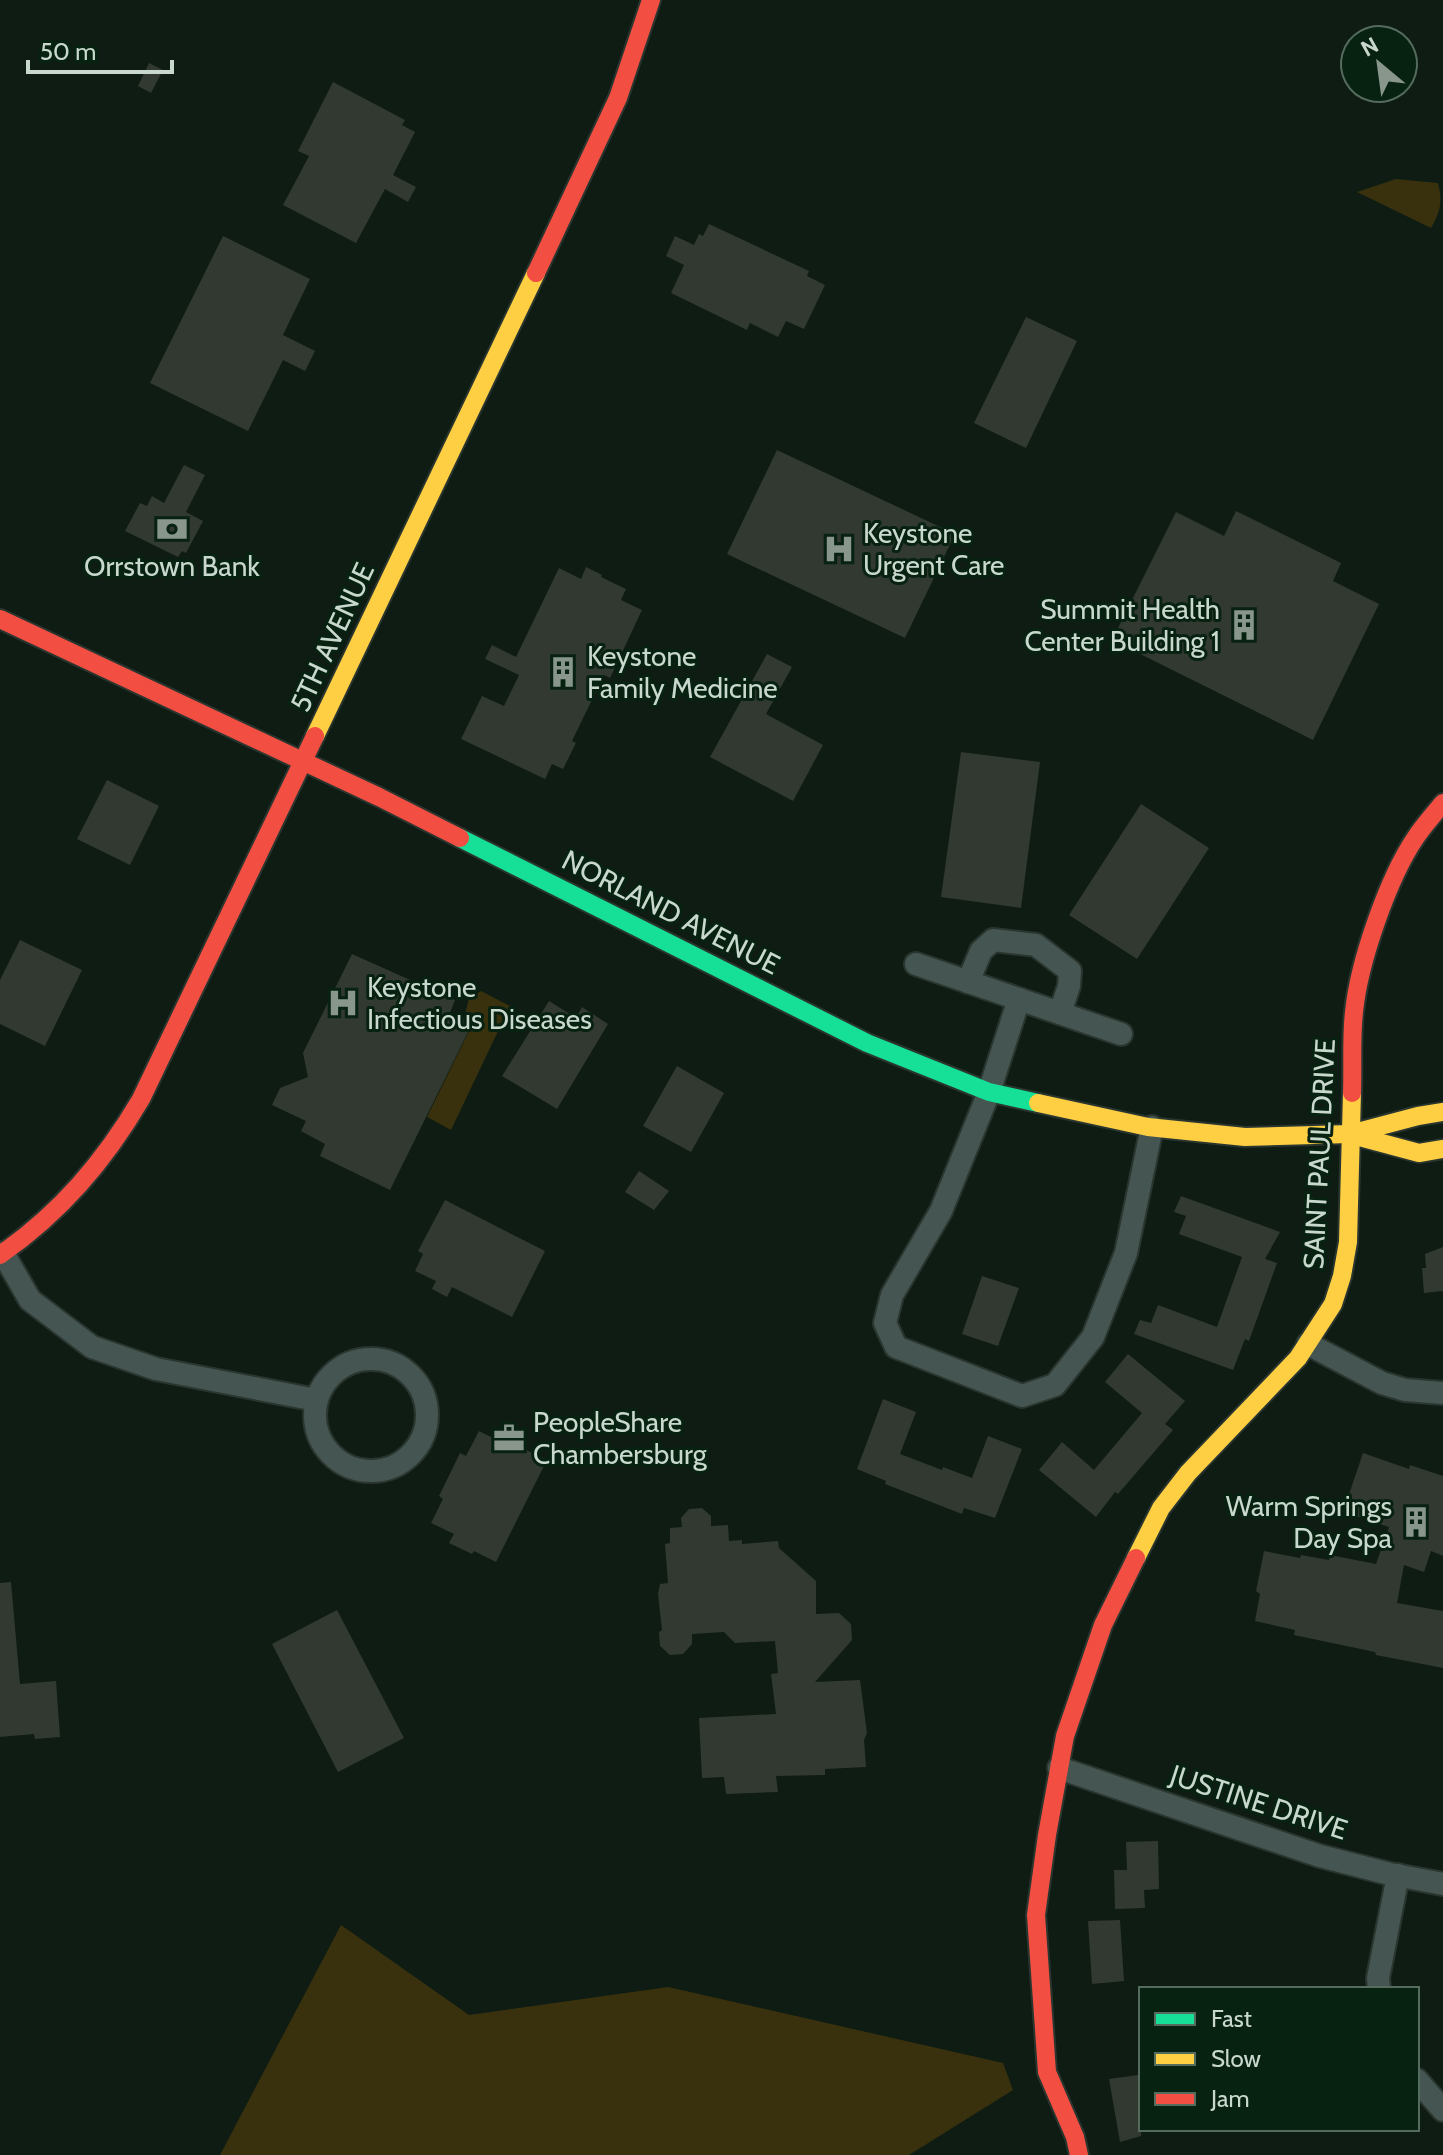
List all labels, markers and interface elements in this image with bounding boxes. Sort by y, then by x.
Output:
scale bar [28,24,172,74]
north arrow [1339,24,1419,104]
text: N [1356,31,1383,63]
text: 50 m [40,37,96,66]
bank icon: Orrstown Bank [155,512,189,546]
place label: Keystone Urgent Care [863,516,1004,582]
hospital icon: Keystone Urgent Care [822,532,856,566]
place label: Orrstown Bank [84,549,260,583]
street label: 5TH AVENUE [283,557,381,717]
place label: Summit Health Center Building 1 [1024,592,1220,658]
building icon: Summit Health Center Building 1 [1227,608,1261,642]
place label: Keystone Family Medicine [587,639,778,705]
building icon: Keystone Family Medicine [546,655,580,689]
street label: NORLAND AVENUE [556,842,786,982]
place label: Keystone Infectious Diseases [367,970,592,1036]
hospital icon: Keystone Infectious Diseases [326,986,360,1020]
street label: SAINT PAUL DRIVE [1296,1038,1342,1270]
place label: PeopleShare Chambersburg [533,1405,708,1471]
office icon: PeopleShare Chambersburg [492,1421,526,1455]
place label: Warm Springs Day Spa [1226,1489,1393,1555]
building icon: Warm Springs Day Spa [1399,1505,1433,1539]
street label: JUSTINE DRIVE [1165,1757,1352,1847]
legend [1139,1987,1419,2131]
text: Fast [1211,2004,1252,2033]
text: Slow [1211,2044,1261,2073]
text: Jam [1210,2084,1249,2113]

